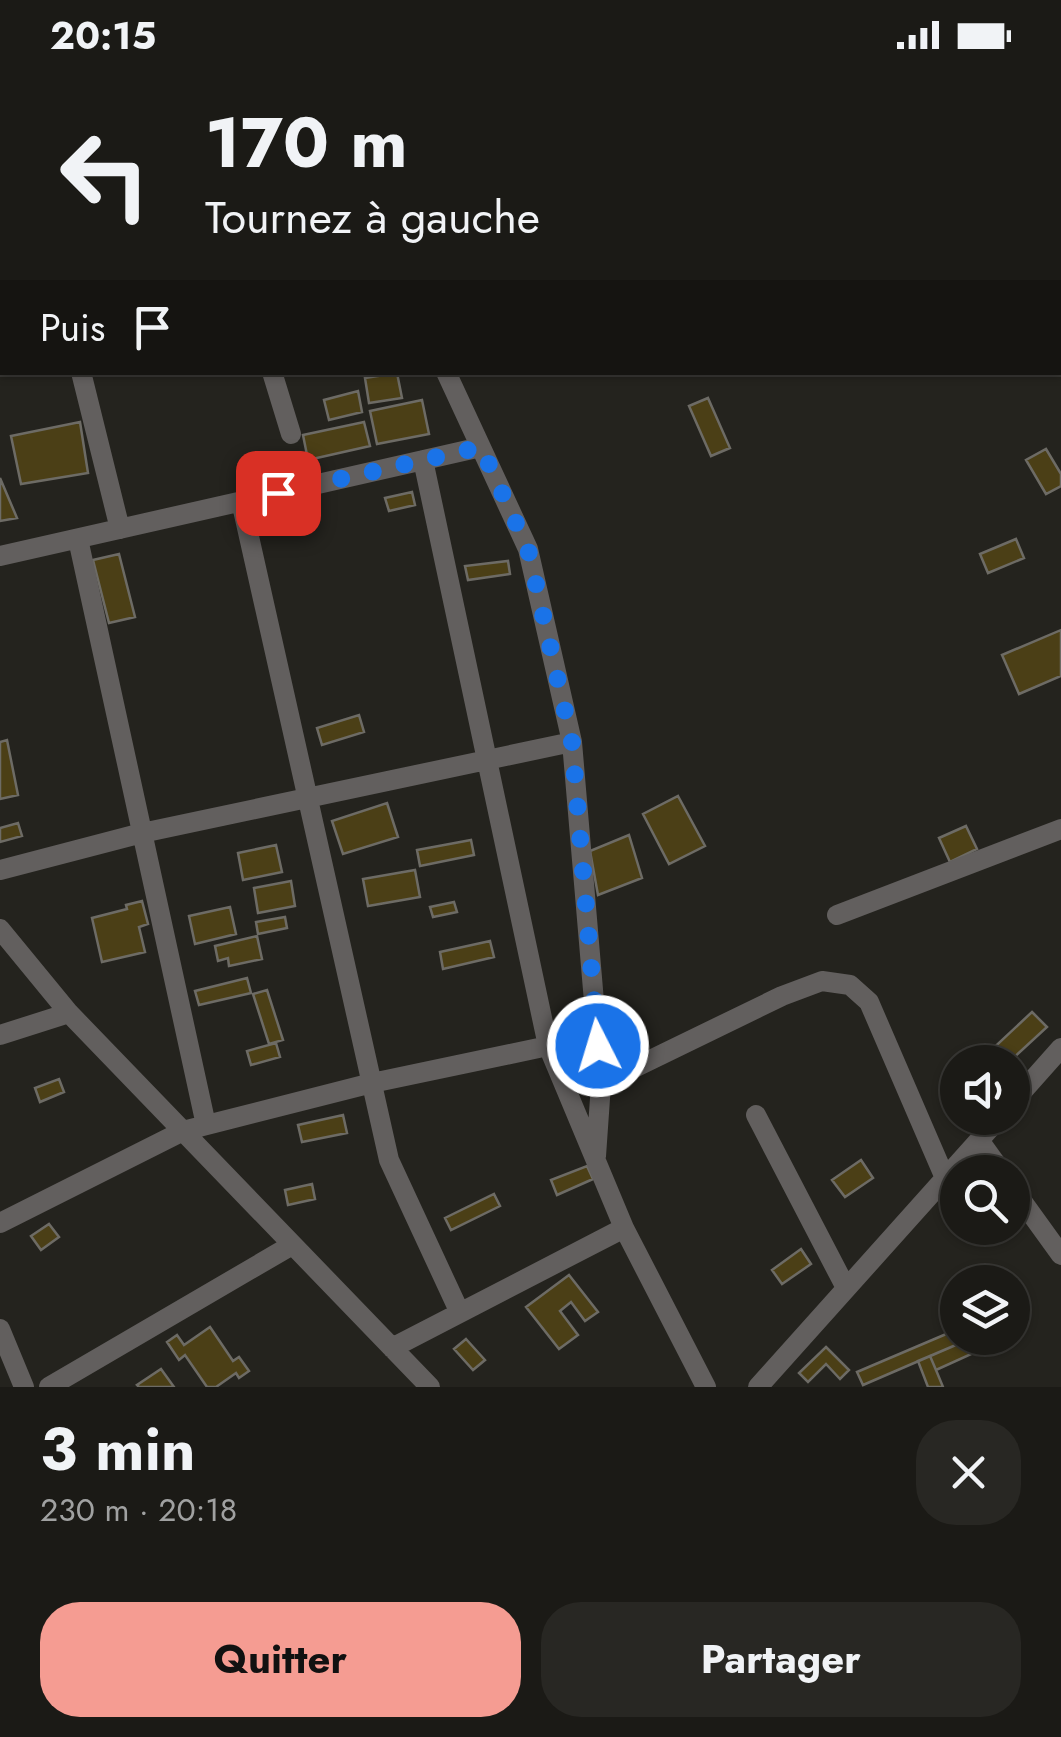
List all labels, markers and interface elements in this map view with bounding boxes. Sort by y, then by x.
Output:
text: 20:15 [50,8,156,63]
text: 170 m [205,92,408,193]
icon: left [40,110,170,240]
text: Tournez à gauche [205,185,540,250]
text: Puis [40,300,105,355]
icon: arrive [125,300,180,355]
pin [236,451,321,536]
icon: arrive [251,466,306,521]
position arrow [546,994,650,1098]
map controls [940,1045,1030,1355]
button: sound [940,1045,1030,1135]
button: search [940,1155,1030,1245]
button: layers [940,1265,1030,1355]
text: 3 min [40,1406,196,1493]
button: close [916,1420,1021,1525]
text: 230 m · 20:18 [40,1487,237,1533]
button: Quitter [40,1602,521,1717]
button: Partager [541,1602,1021,1717]

